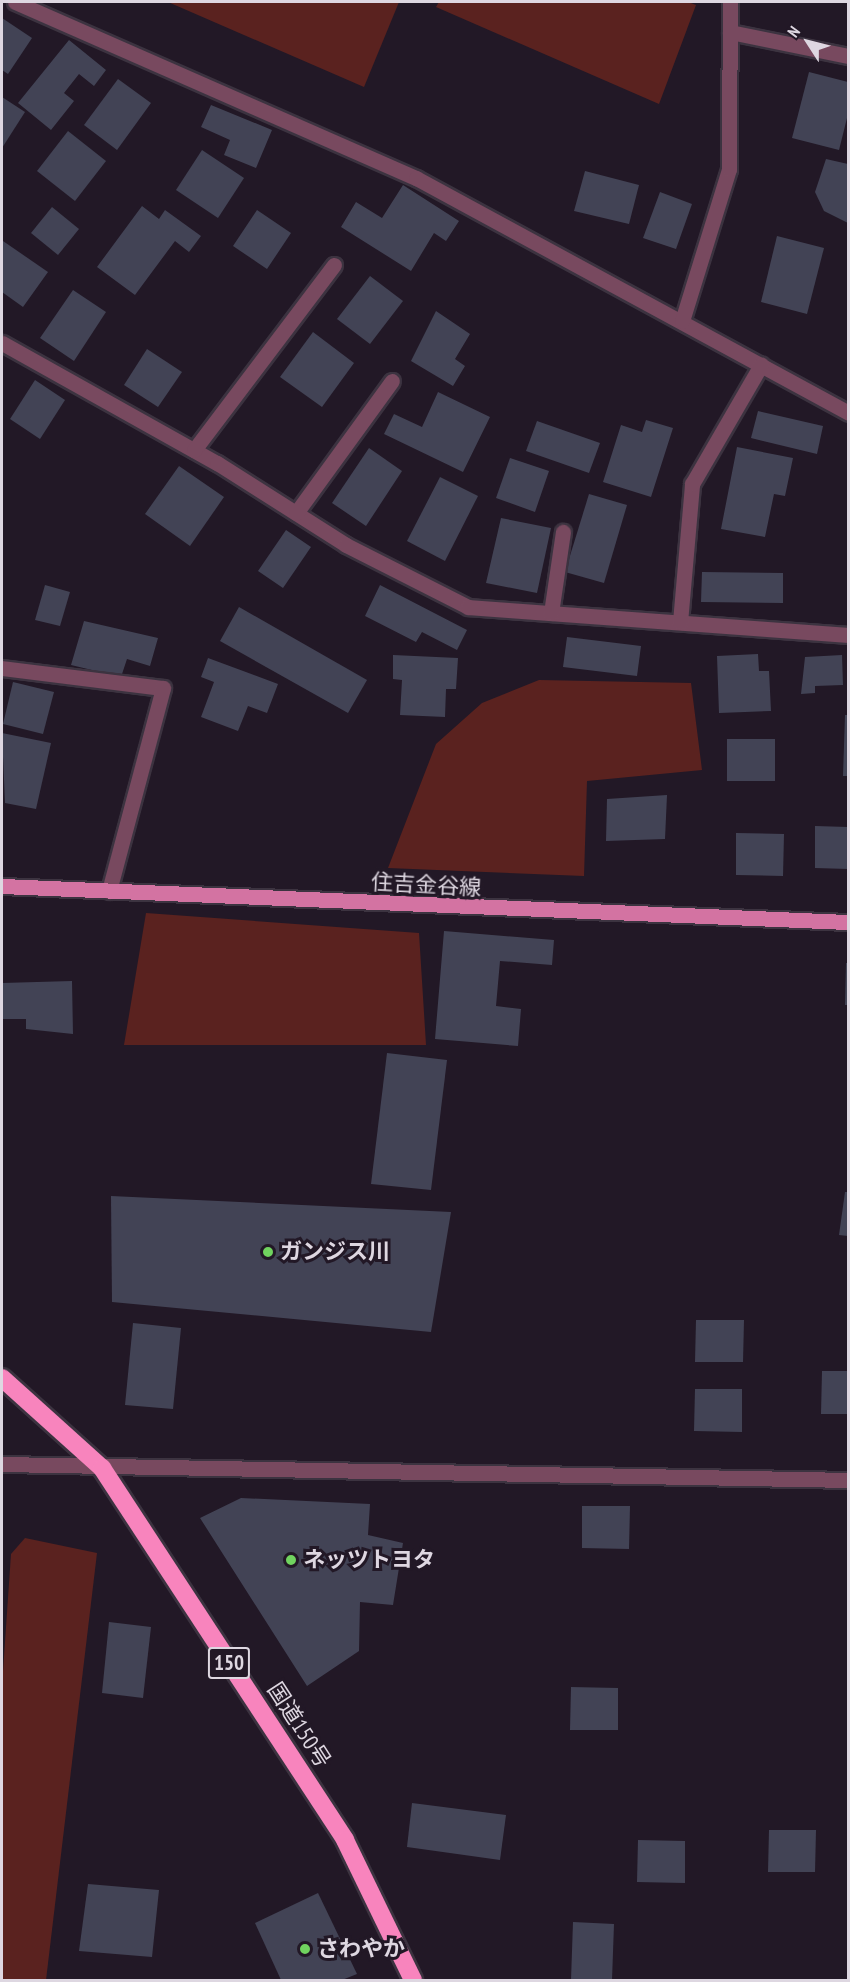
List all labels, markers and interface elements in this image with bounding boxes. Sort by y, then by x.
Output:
north arrow [778,12,838,72]
text: N [783,22,804,41]
street label: 住吉金谷線 [370,869,482,901]
place label: ガンジス川 [280,1239,390,1265]
marker: ガンジス川 [261,1245,275,1259]
place label: ネッツトヨタ [303,1547,435,1573]
marker: ネッツトヨタ [284,1553,298,1567]
road number: 150 [206,1645,252,1681]
street label: 国道150号 [262,1678,336,1772]
place label: さわやか [317,1936,405,1962]
marker: さわやか [298,1942,312,1956]

